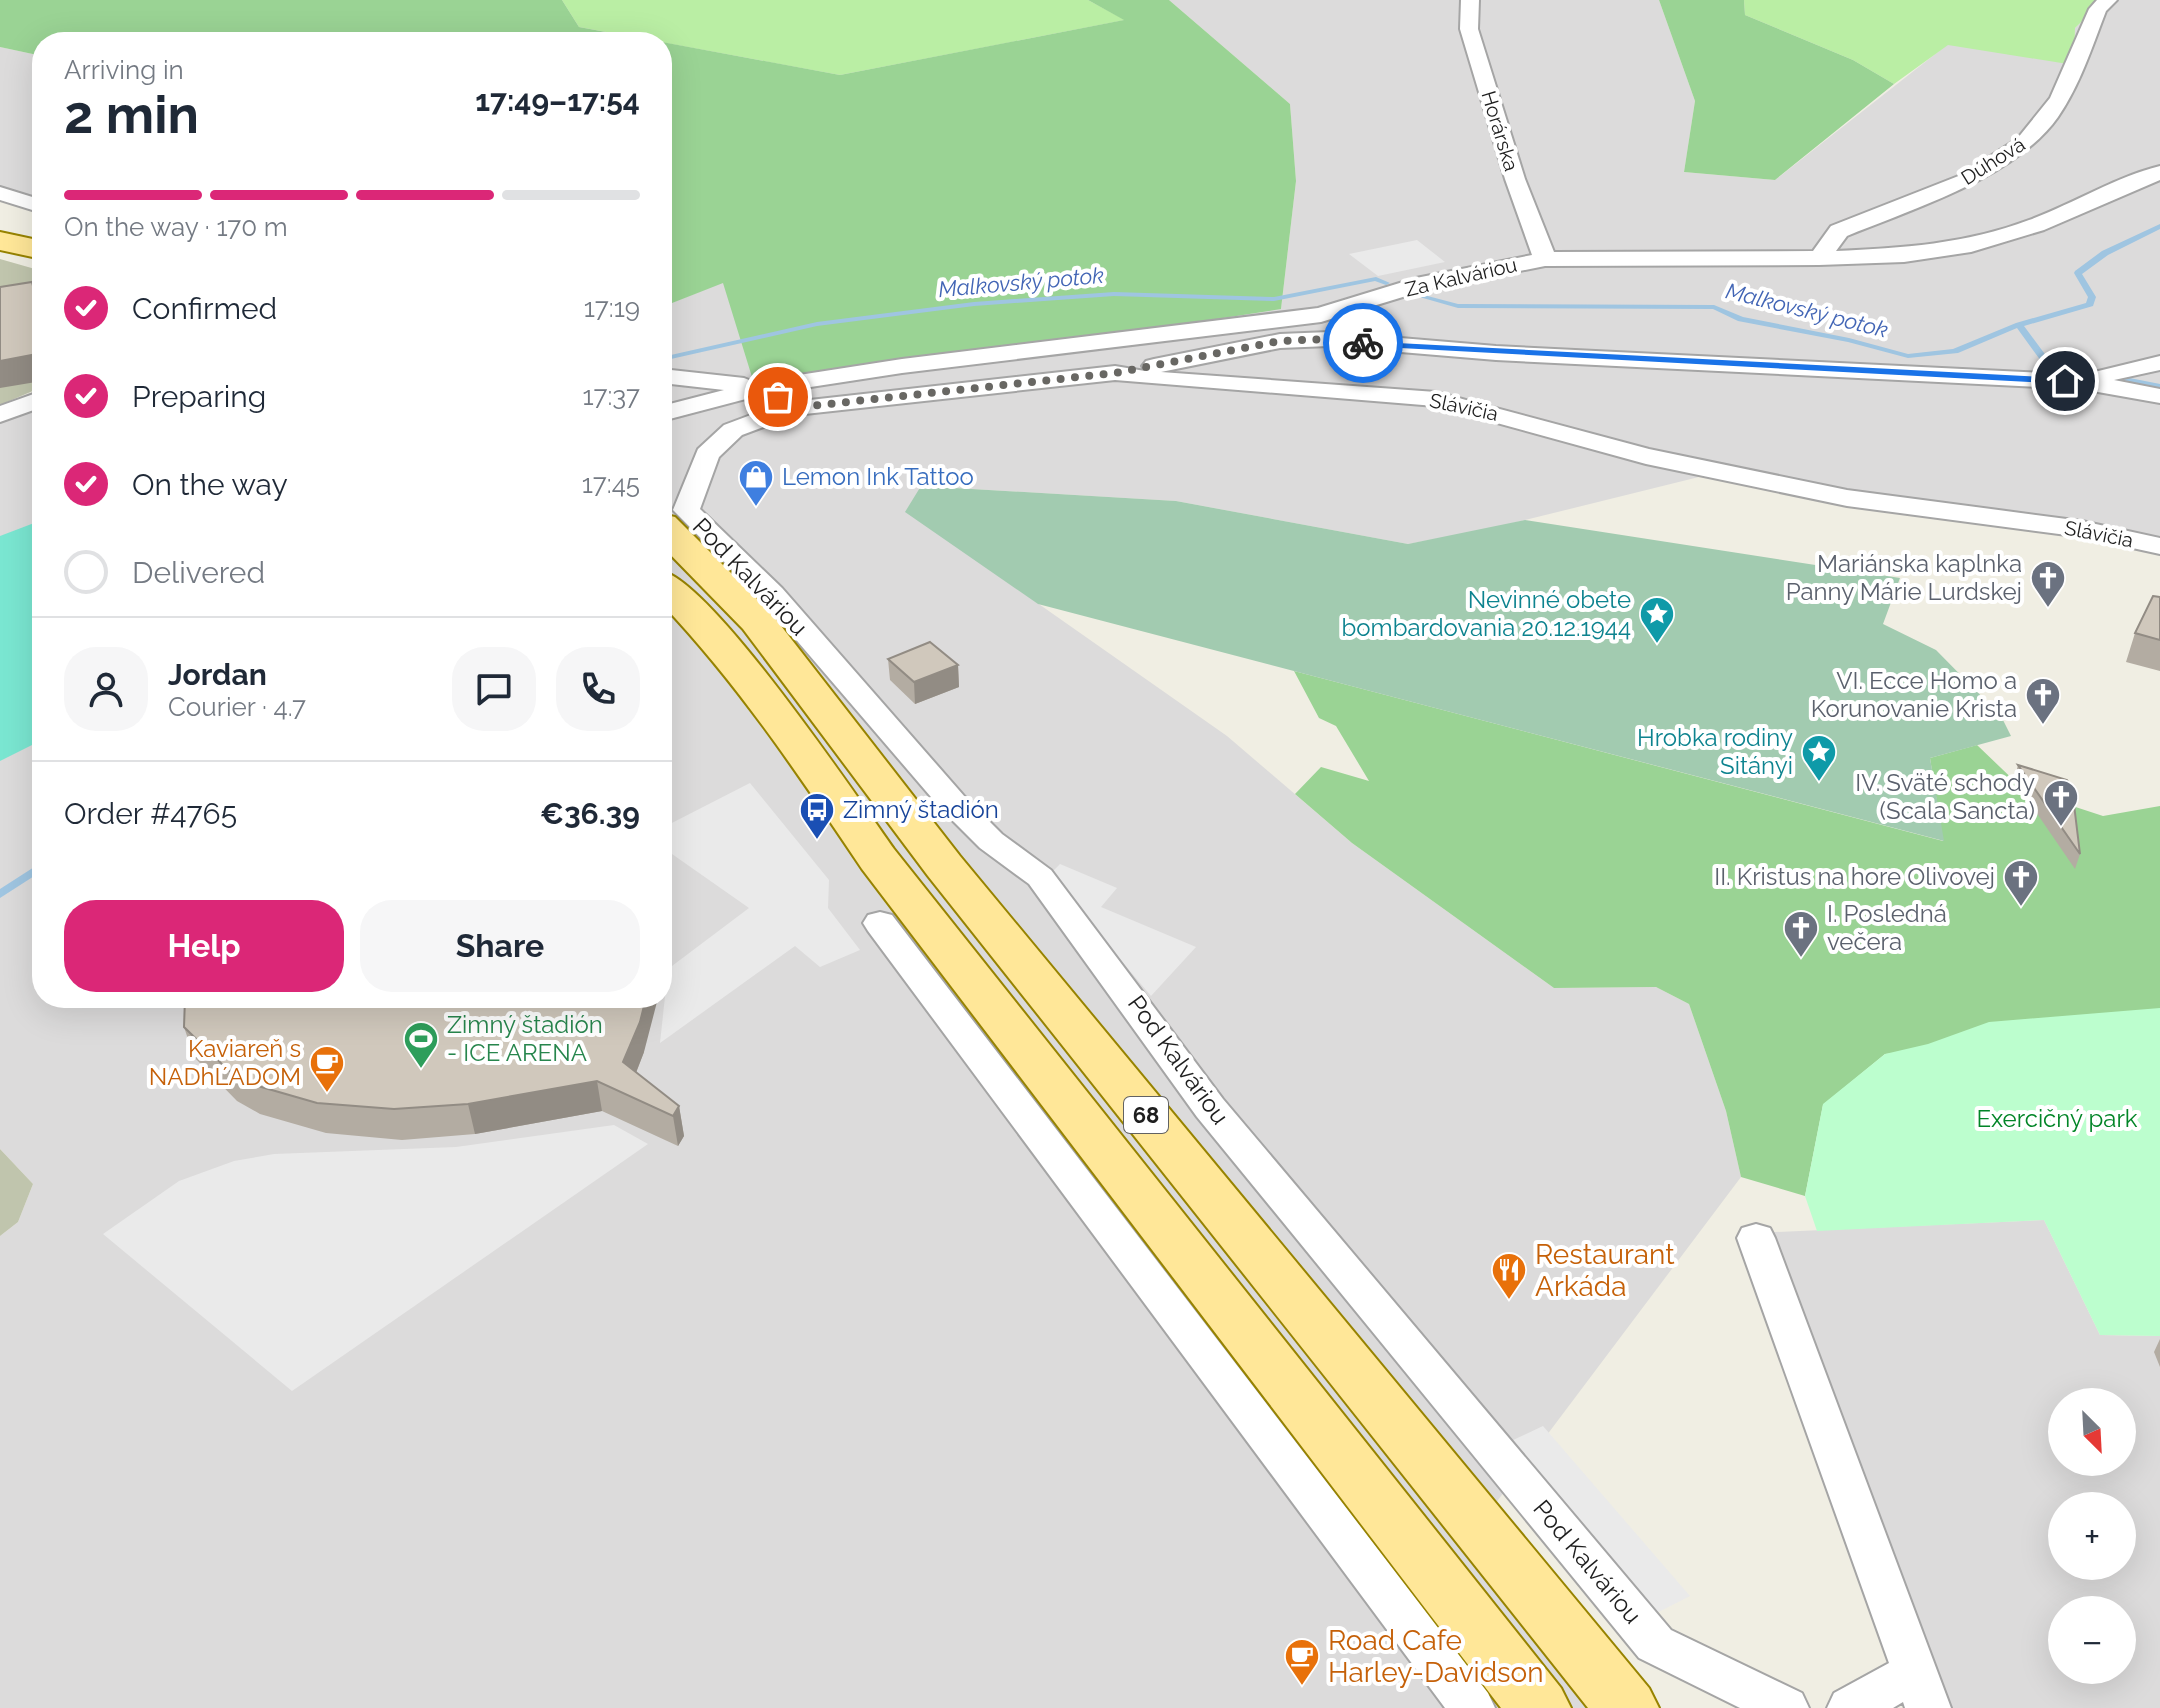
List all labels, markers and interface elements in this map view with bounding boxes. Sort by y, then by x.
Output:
text: Arriving in [64,55,184,85]
text: 17:49–17:54 [475,83,640,118]
text: 2 min [64,84,199,145]
street label: Horárska [1476,88,1524,174]
street label: Dúhová [1957,132,2029,190]
text: On the way · 170 m [64,212,288,242]
street label: Za Kalváriou [1403,252,1519,302]
water label: Malkovský potok [937,262,1105,302]
water label: Malkovský potok [1723,277,1891,343]
icon: check [64,286,108,330]
text: Confirmed [132,291,277,326]
text: 17:19 [584,293,640,323]
courier [1323,303,1403,383]
icon: bike [1341,321,1385,365]
pin [2031,347,2099,415]
icon: home [2043,359,2087,403]
pin [744,363,812,431]
icon: check [64,374,108,418]
icon: bag [756,375,800,419]
text: Preparing [132,379,266,414]
text: 17:37 [583,381,640,411]
street label: Slávičia [1428,388,1500,426]
shop icon: Lemon Ink Tattoo [737,458,775,508]
icon: check [64,462,108,506]
place label: Lemon Ink Tattoo [782,462,974,491]
text: On the way [132,467,288,502]
text: 17:45 [582,469,640,499]
street label: Pod Kalváriou [687,512,814,642]
street label: Slávičia [2063,516,2135,552]
place label: Mariánska kaplnka Panny Márie Lurdskej [1786,549,2022,606]
text: Delivered [132,555,265,590]
church icon: Mariánska kaplnka Panny Márie Lurdskej [2029,559,2067,609]
place label: Nevinné obete bombardovania 20.12.1944 [1342,585,1631,642]
place icon: Nevinné obete bombardovania 20.12.1944 [1638,595,1676,645]
button: person [64,647,148,731]
button: chat [452,647,536,731]
button: phone [556,647,640,731]
text: Jordan [168,657,267,692]
place label: VI. Ecce Homo a Korunovanie Krista [1811,666,2017,723]
church icon: VI. Ecce Homo a Korunovanie Krista [2024,676,2062,726]
text: Courier · 4.7 [168,692,306,722]
place label: Hrobka rodiny Sitányi [1637,723,1793,780]
place icon: Hrobka rodiny Sitányi [1800,733,1838,783]
place label: IV. Sväté schody (Scala Sancta) [1855,768,2035,825]
church icon: IV. Sväté schody (Scala Sancta) [2042,778,2080,828]
bus stop icon: Zimný štadión [798,791,836,841]
place label: Zimný štadión [843,795,999,824]
text: Order #4765 [64,796,237,831]
text: €36.39 [540,796,640,831]
church icon: II. Kristus na hore Olivovej [2002,858,2040,908]
place label: II. Kristus na hore Olivovej [1714,862,1995,891]
place label: I. Posledná večera [1827,899,1947,956]
button: Help [64,900,344,992]
button: Share [360,900,640,992]
church icon: I. Posledná večera [1782,909,1820,959]
street label: Pod Kalváriou [1122,990,1235,1130]
place label: Zimný štadión - ICE ARENA [447,1010,603,1067]
sports icon: Zimný štadión - ICE ARENA [402,1020,440,1070]
place label: Kaviareň s NADhĽADOM [149,1034,301,1091]
cafe icon: Kaviareň s NADhĽADOM [308,1044,346,1094]
road number: 68 [1124,1097,1168,1133]
park label: Exercičný park [1976,1104,2138,1133]
place label: Restaurant Arkáda [1535,1238,1675,1303]
restaurant icon: Restaurant Arkáda [1490,1251,1528,1301]
north arrow [2048,1388,2136,1476]
map controls [2048,1388,2136,1684]
button: + [2048,1492,2136,1580]
street label: Pod Kalváriou [1527,1494,1647,1629]
button: − [2048,1596,2136,1684]
place label: Road Cafe Harley-Davidson [1328,1624,1544,1689]
cafe icon: Road Cafe Harley-Davidson [1283,1637,1321,1687]

